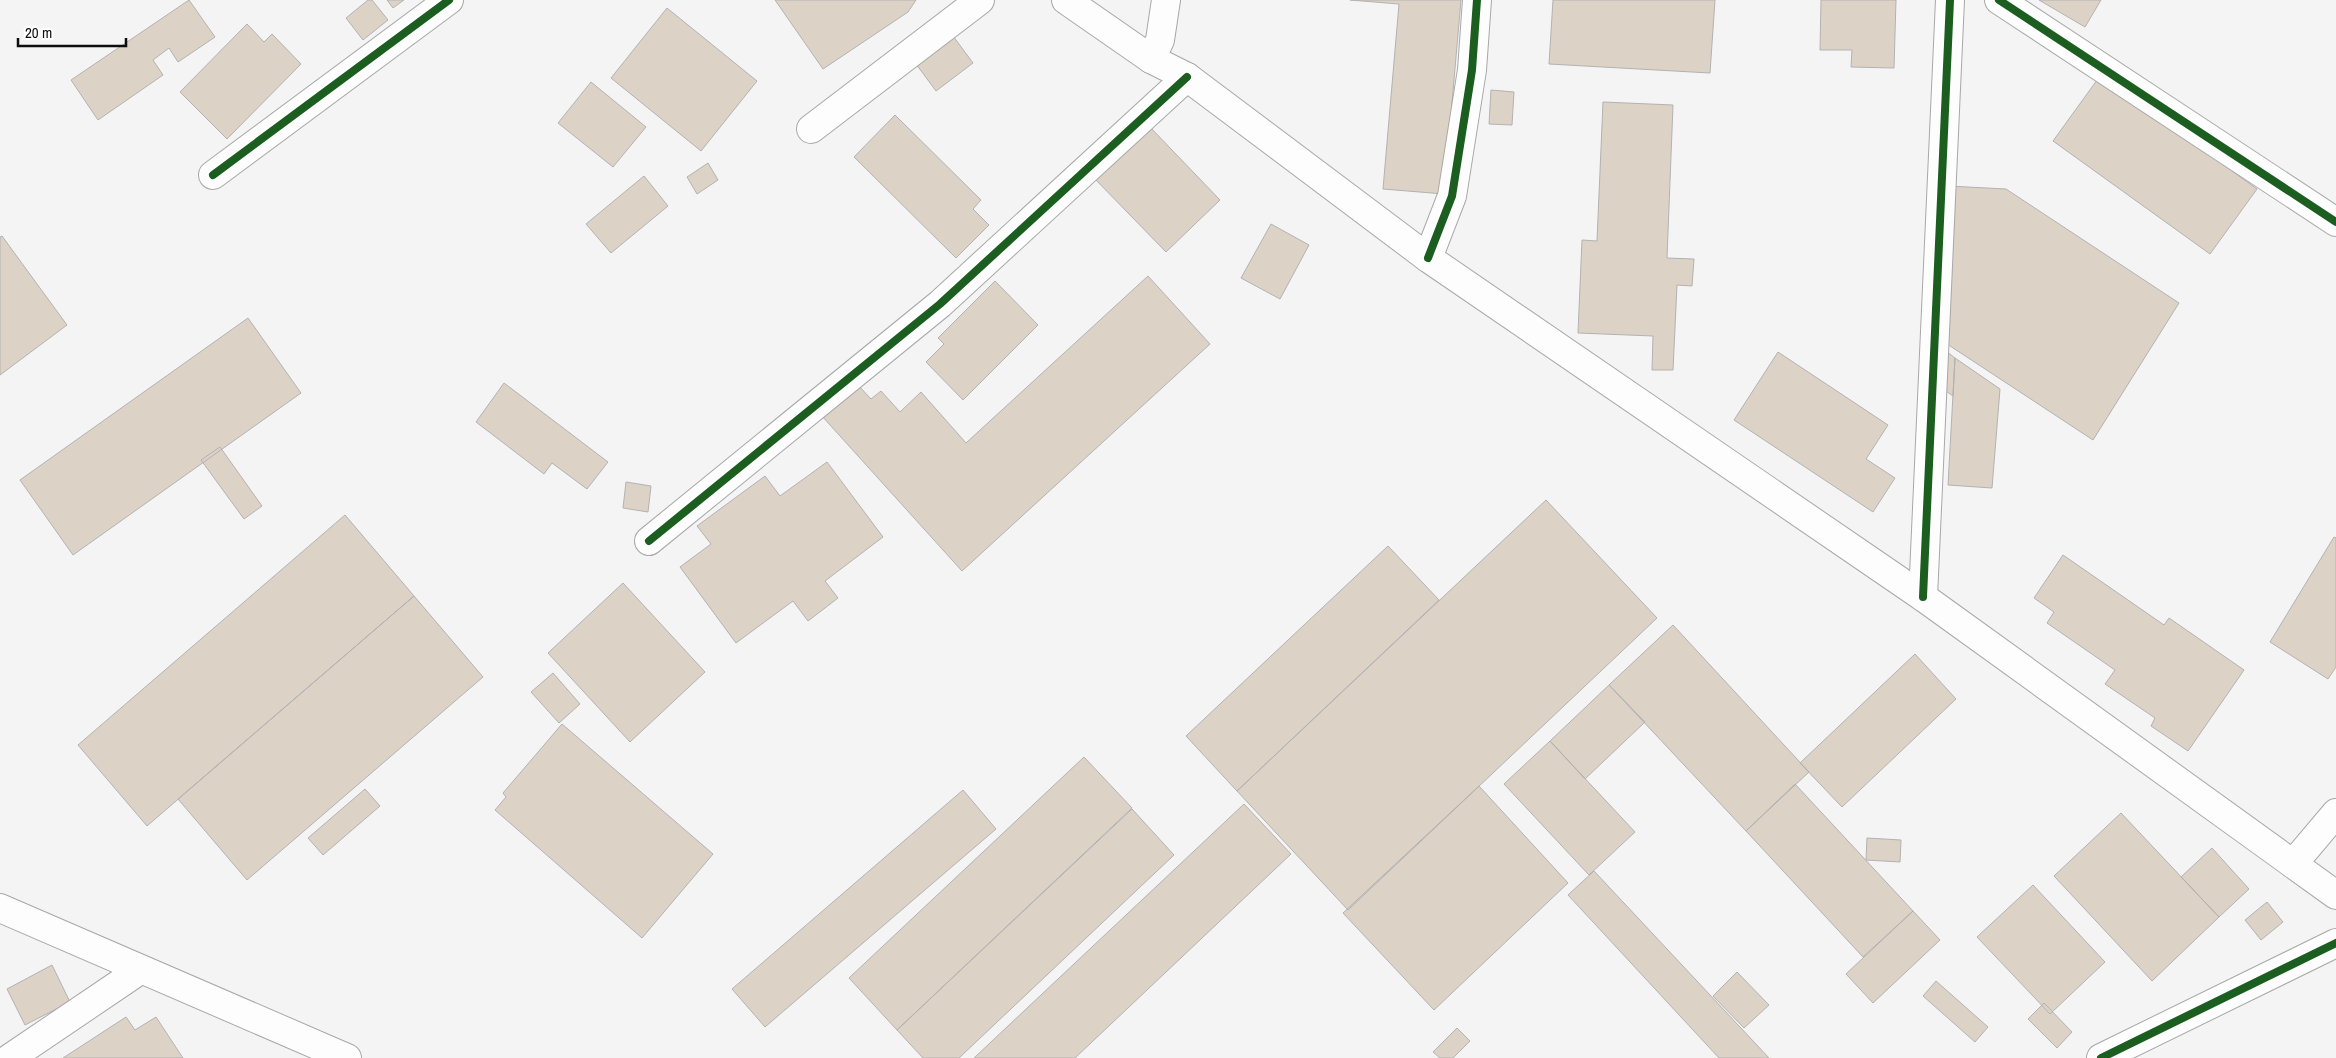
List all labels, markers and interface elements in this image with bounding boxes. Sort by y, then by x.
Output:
scale bar [18,15,125,47]
text: 20 m [25,22,52,43]

